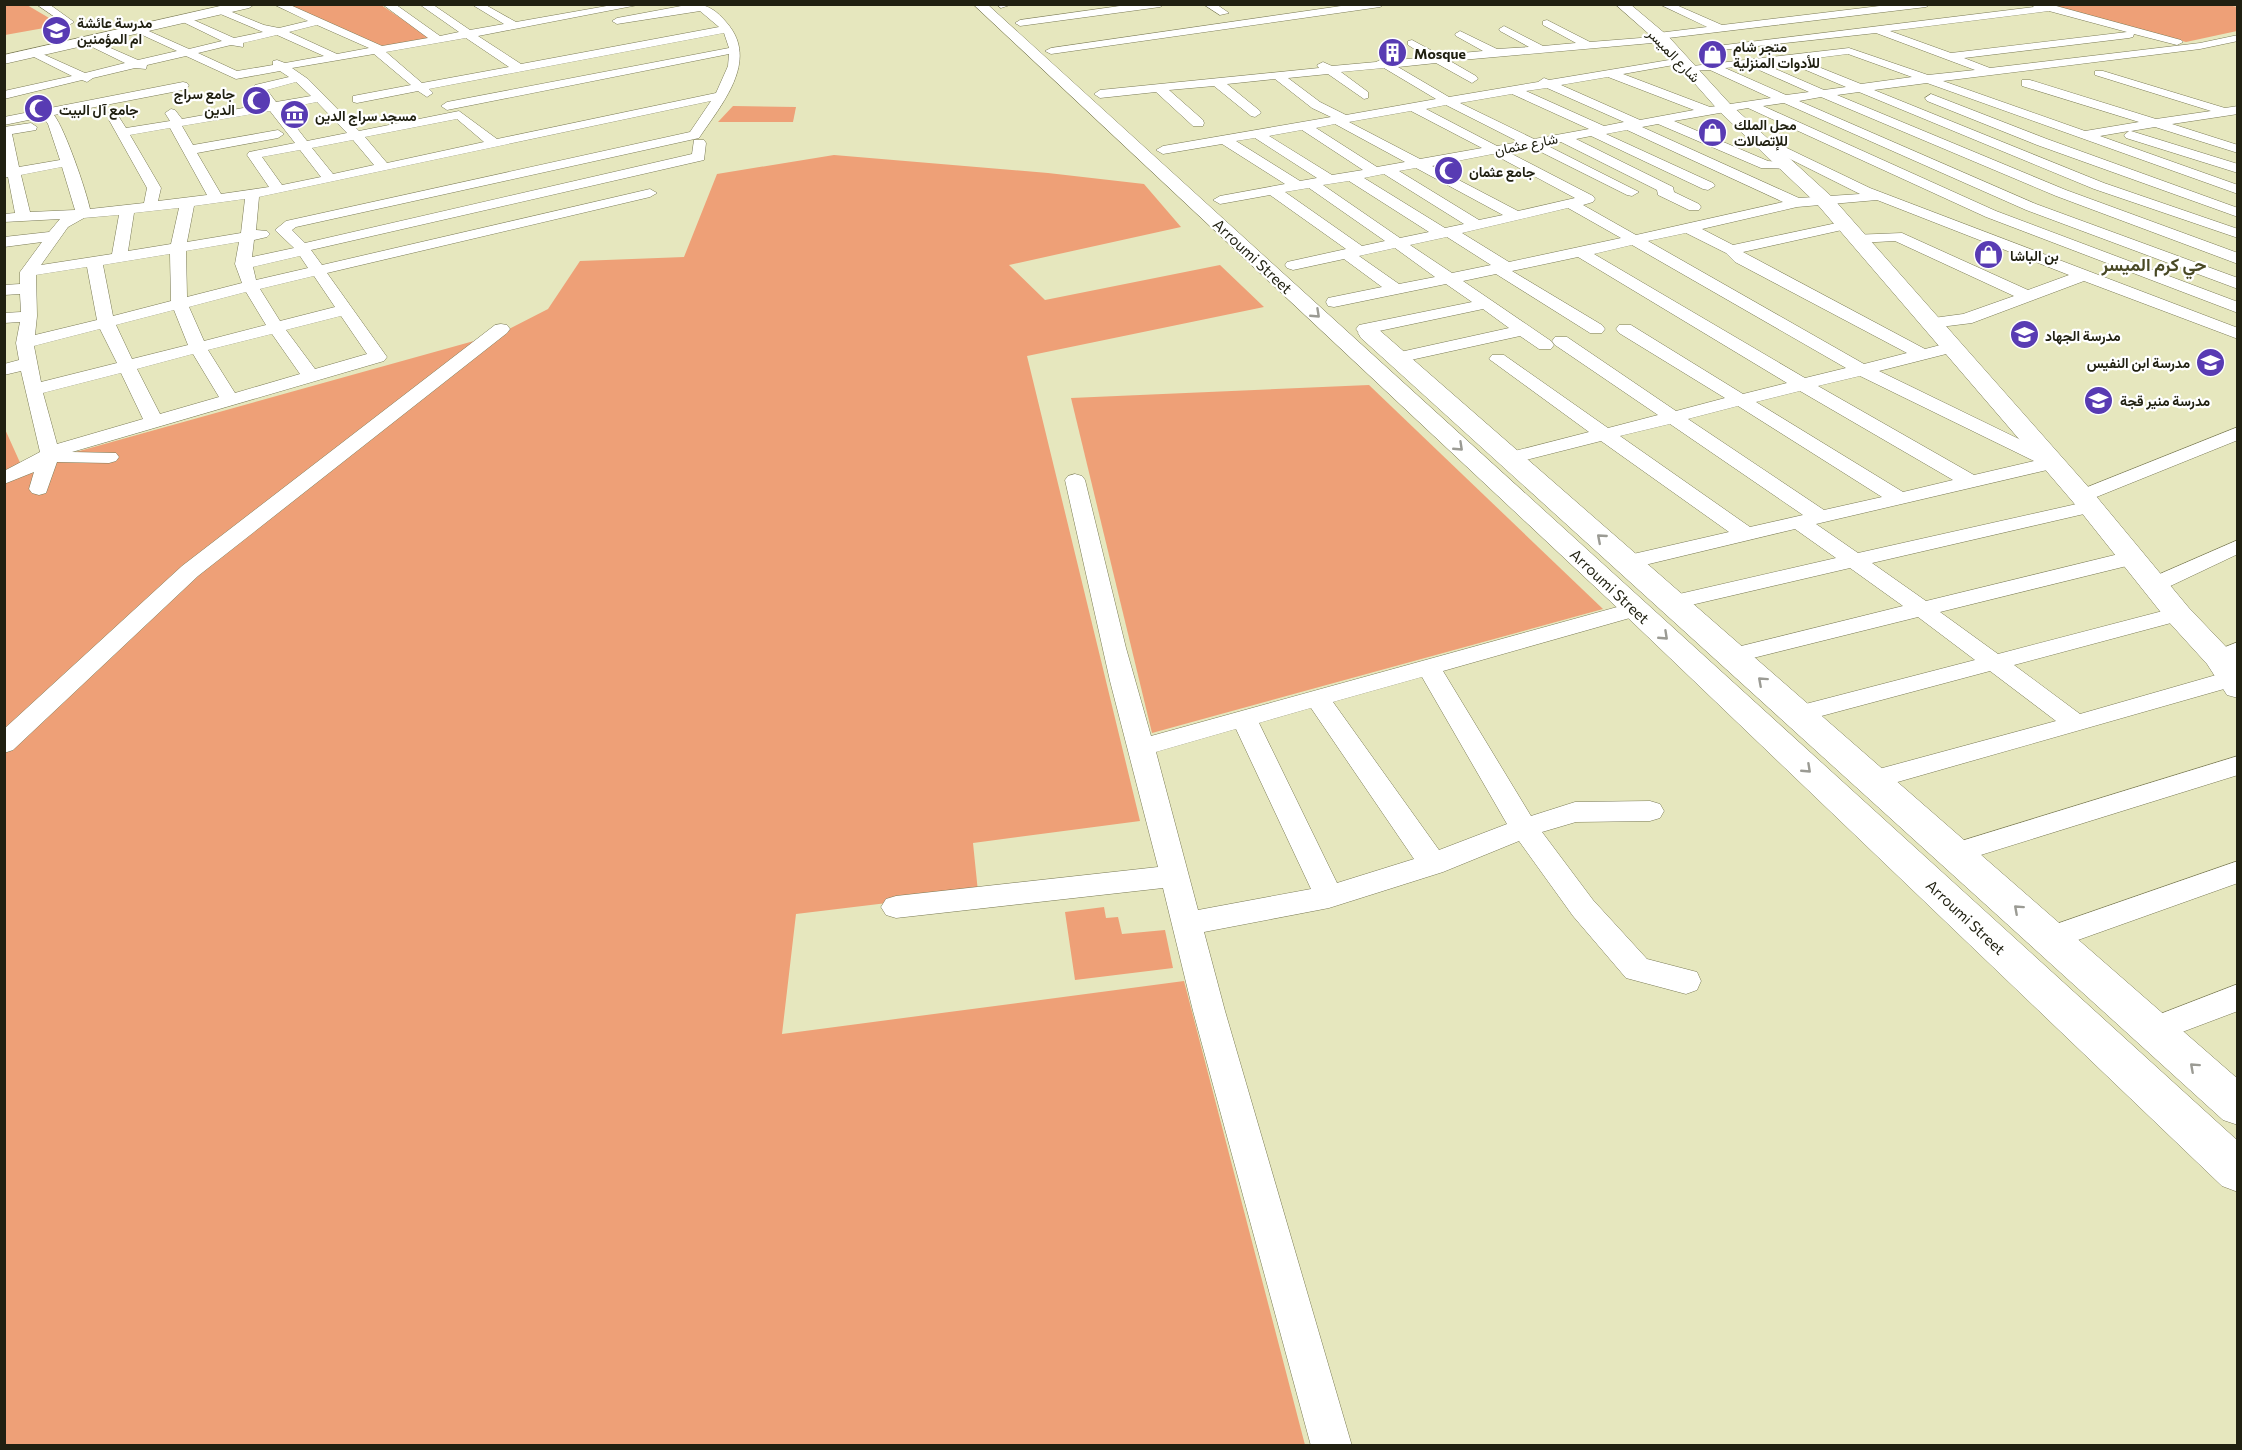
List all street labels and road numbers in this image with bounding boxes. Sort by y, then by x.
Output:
street label: شارع الميسر [1641,24,1704,88]
street label: شارع عثمان [1493,130,1560,161]
street label: Arroumi Street [1210,215,1296,297]
street label: Arroumi Street [1567,545,1653,627]
street label: Arroumi Street [1923,876,2009,958]

